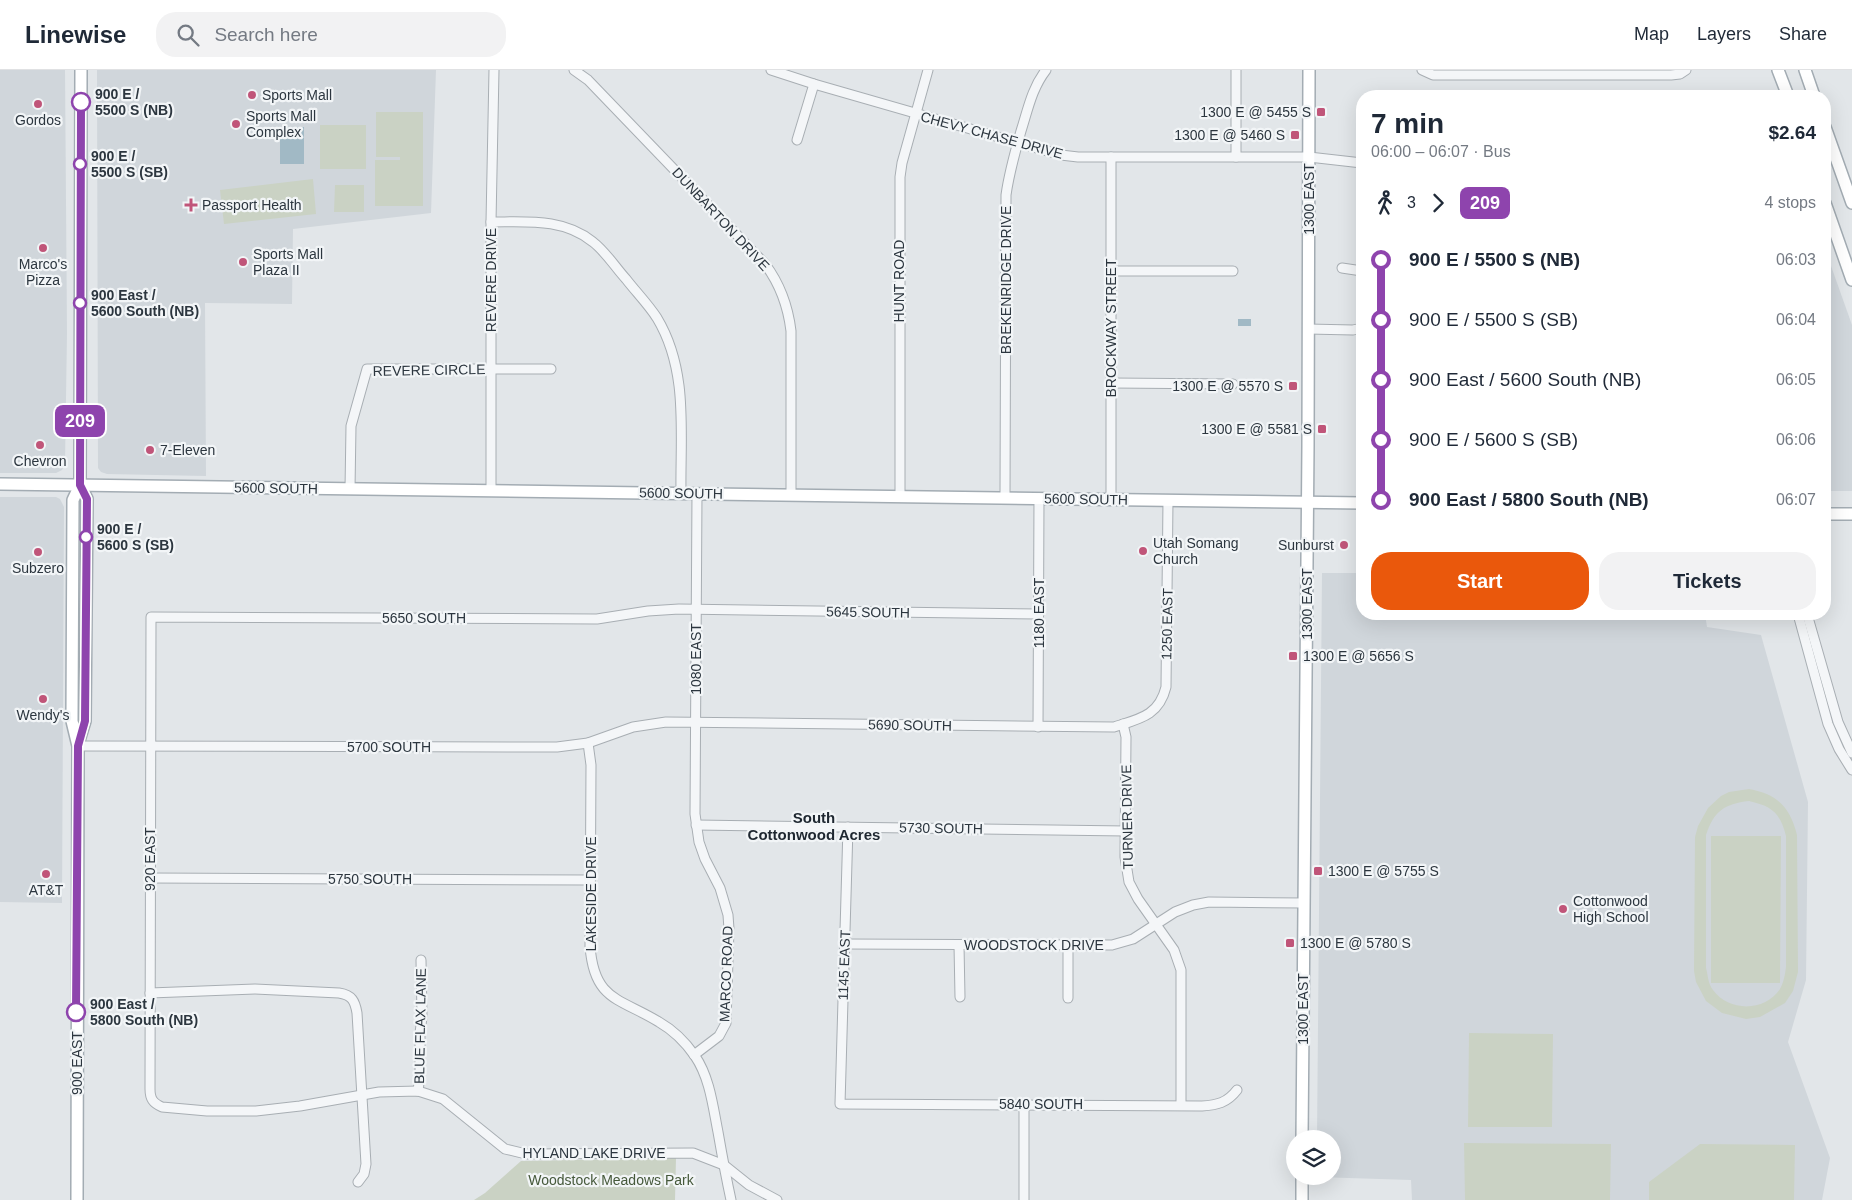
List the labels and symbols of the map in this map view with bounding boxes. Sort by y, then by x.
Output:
place label: 900 E / 5500 S (NB) [95,86,173,118]
place label: Sports Mall [262,87,332,103]
marker: Sports Mall [246,89,258,101]
marker: 900 E / 5500 S (NB) [71,92,91,112]
marker: Gordos [32,98,44,110]
place label: 1300 E @ 5455 S [1200,104,1311,120]
marker: 1300 E @ 5455 S [1315,106,1327,118]
place label: Sports Mall Complex [246,108,316,140]
street label: CHEVY CHASE DRIVE [919,108,1065,162]
place label: Gordos [15,112,61,128]
marker: Sports Mall Complex [230,118,242,130]
place label: 1300 E @ 5460 S [1174,127,1285,143]
marker: 1300 E @ 5460 S [1289,129,1301,141]
place label: 900 E / 5500 S (SB) [91,148,168,180]
marker: 900 E / 5500 S (SB) [73,157,87,171]
street label: 1300 EAST [1301,163,1317,235]
street label: DUNBARTON DRIVE [669,164,773,274]
place label: Passport Health [202,197,302,213]
marker: Passport Health [184,198,198,212]
street label: BREKENRIDGE DRIVE [998,206,1014,354]
street label: REVERE DRIVE [483,228,499,332]
street label: HUNT ROAD [891,240,907,322]
marker: Marco's Pizza [37,242,49,254]
place label: Sports Mall Plaza II [253,246,323,278]
place label: Marco's Pizza [19,256,67,288]
marker: Sports Mall Plaza II [237,256,249,268]
street label: BROCKWAY STREET [1103,258,1119,397]
place label: 900 East / 5600 South (NB) [91,287,199,319]
marker: 900 East / 5600 South (NB) [73,296,87,310]
street label: REVERE CIRCLE [372,361,486,379]
place label: 1300 E @ 5570 S [1172,378,1283,394]
marker: 1300 E @ 5570 S [1287,380,1299,392]
line badge: 209 [51,405,109,437]
place label: 1300 E @ 5581 S [1201,421,1312,437]
marker: 1300 E @ 5581 S [1316,423,1328,435]
marker: Chevron [34,439,46,451]
place label: 7-Eleven [160,442,215,458]
marker: 7-Eleven [144,444,156,456]
place label: Chevron [14,453,66,469]
street label: 5600 SOUTH [234,479,318,497]
street label: 5600 SOUTH [639,484,723,502]
street label: 5600 SOUTH [1044,490,1128,508]
place label: 900 E / 5600 S (SB) [97,521,174,553]
marker: 900 E / 5600 S (SB) [79,530,93,544]
place label: Utah Somang Church [1153,535,1239,567]
place label: Sunburst [1278,537,1334,553]
marker: Sunburst [1338,539,1350,551]
marker: Utah Somang Church [1137,545,1149,557]
marker: Subzero [32,546,44,558]
place label: Subzero [12,560,64,576]
street label: 1300 EAST [1299,568,1315,640]
street label: 1180 EAST [1031,577,1047,648]
street label: 1250 EAST [1158,588,1176,660]
street label: 5645 SOUTH [826,603,910,621]
street label: 5650 SOUTH [382,610,466,626]
street label: 1080 EAST [688,623,704,695]
place label: 1300 E @ 5656 S [1303,648,1414,664]
marker: 1300 E @ 5656 S [1287,650,1299,662]
marker: Wendy's [37,693,49,705]
place label: Wendy's [17,707,70,723]
street label: 5690 SOUTH [868,716,952,734]
street label: 5700 SOUTH [347,739,431,755]
street label: TURNER DRIVE [1118,764,1136,870]
district label: South Cottonwood Acres [748,809,880,843]
street label: 5730 SOUTH [899,819,983,837]
street label: 920 EAST [142,827,158,891]
street label: LAKESIDE DRIVE [583,836,599,952]
place label: 1300 E @ 5755 S [1328,863,1439,879]
marker: 1300 E @ 5755 S [1312,865,1324,877]
marker: AT&T [40,868,52,880]
street label: 5750 SOUTH [328,871,412,887]
place label: AT&T [29,882,64,898]
place label: Cottonwood High School [1573,893,1649,925]
marker: Cottonwood High School [1557,903,1569,915]
street label: MARCO ROAD [716,926,736,1022]
street label: 1145 EAST [835,929,853,1001]
place label: 1300 E @ 5780 S [1300,935,1411,951]
street label: WOODSTOCK DRIVE [964,937,1104,953]
marker: 1300 E @ 5780 S [1284,937,1296,949]
street label: BLUE FLAX LANE [411,968,429,1084]
street label: 1300 EAST [1295,973,1311,1045]
place label: 900 East / 5800 South (NB) [90,996,198,1028]
marker: 900 East / 5800 South (NB) [66,1002,86,1022]
street label: 900 EAST [69,1031,85,1095]
street label: 5840 SOUTH [999,1096,1083,1112]
street label: HYLAND LAKE DRIVE [522,1145,666,1161]
park label: Woodstock Meadows Park [528,1172,695,1188]

